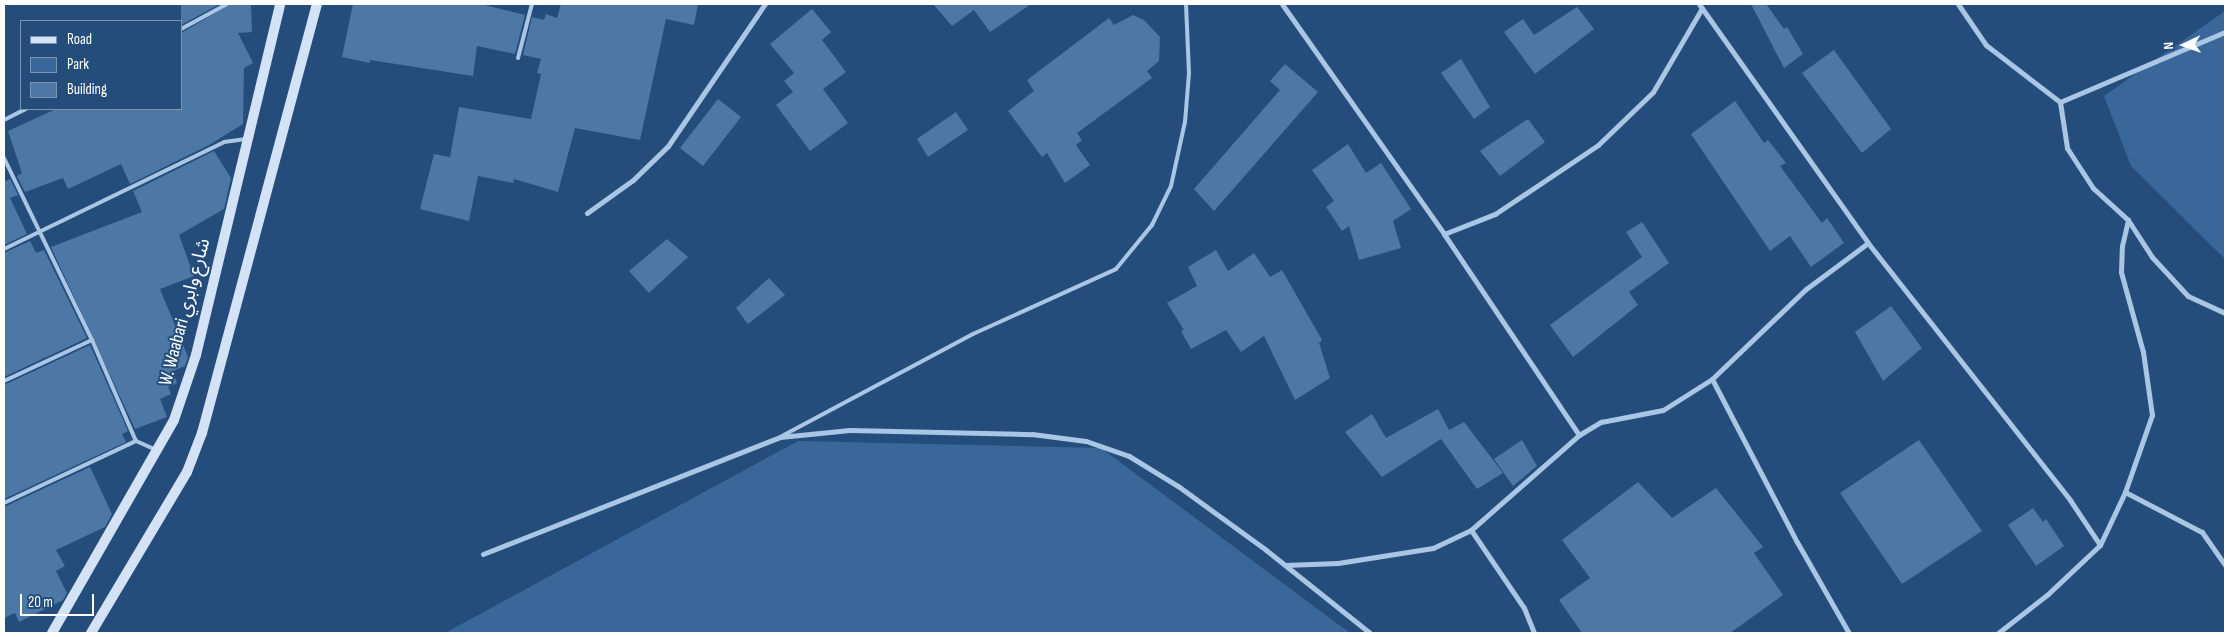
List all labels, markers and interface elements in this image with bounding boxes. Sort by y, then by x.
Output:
legend [20,20,182,110]
north arrow [2159,20,2209,70]
text: Road [67,30,92,49]
text: N [2160,42,2177,50]
text: Park [67,55,89,74]
text: Building [67,80,107,99]
street label: W. Waabari شارع وابري [154,236,216,388]
scale bar [22,584,96,616]
text: 20 m [28,593,53,612]

